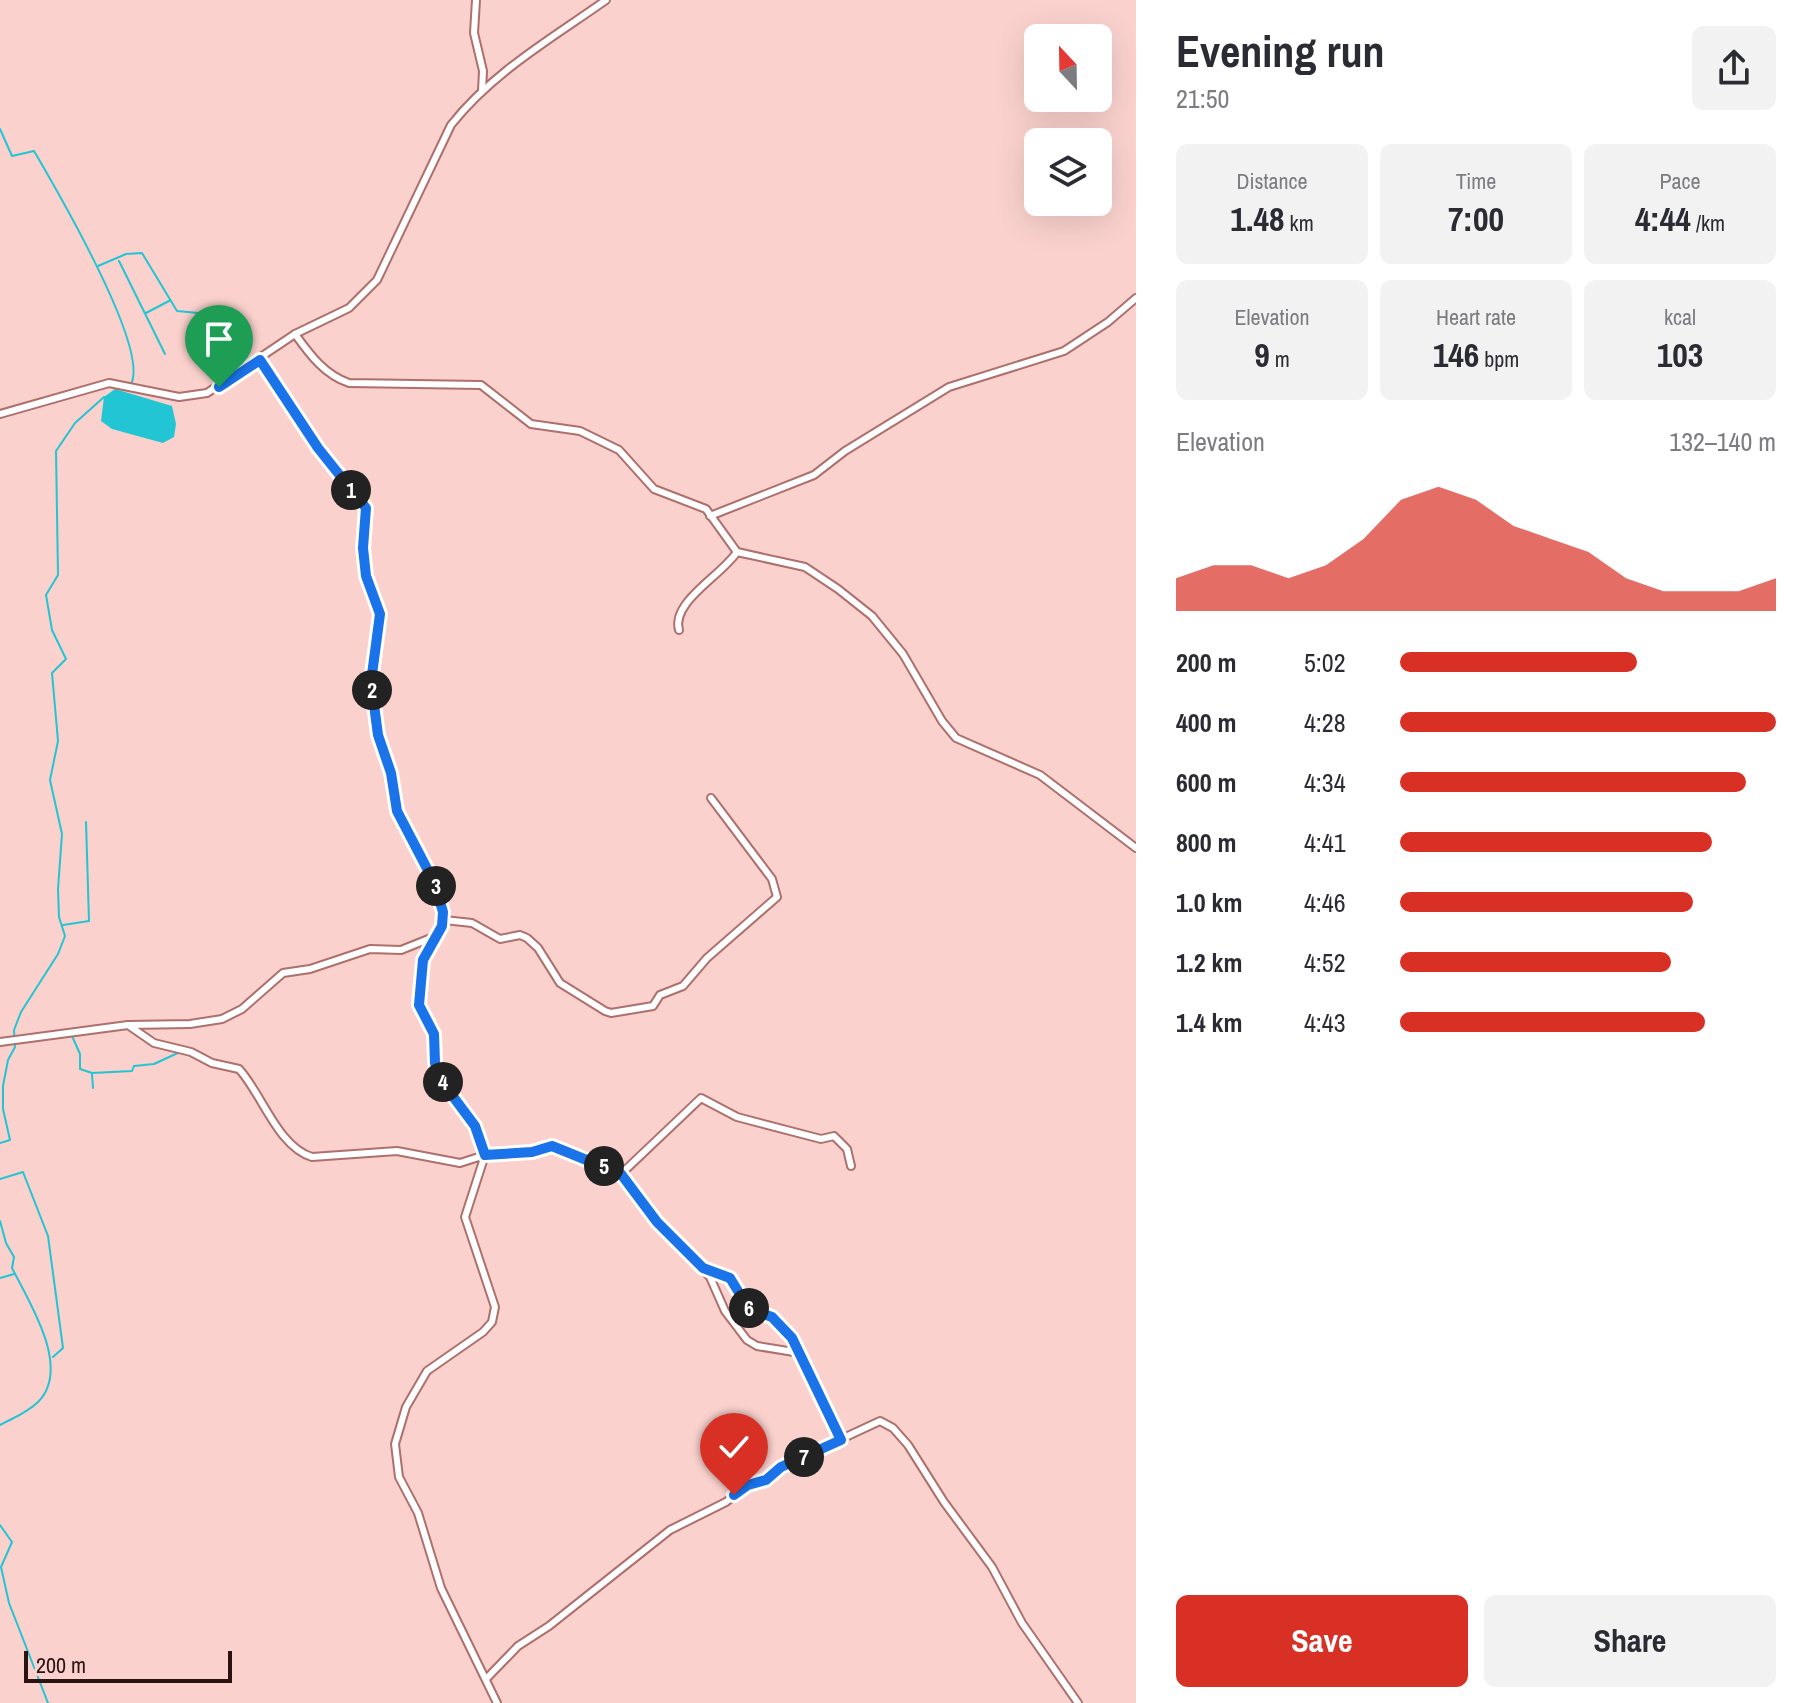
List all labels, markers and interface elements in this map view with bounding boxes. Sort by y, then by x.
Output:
text: Evening run [1176,21,1385,81]
north arrow [1024,24,1112,112]
map controls [1024,24,1112,216]
button: share [1692,26,1776,110]
text: 21:50 [1176,81,1229,116]
button: layers [1024,128,1112,216]
text: Distance [1236,166,1308,196]
text: Time [1456,166,1496,196]
text: Pace [1659,166,1701,196]
text: 1.48 [1230,196,1285,242]
text: 7:00 [1448,196,1504,242]
text: 4:44 [1635,196,1691,242]
text: km [1285,208,1314,238]
text: /km [1691,208,1725,238]
text: Elevation [1234,302,1310,332]
text: Heart rate [1436,302,1516,332]
text: kcal [1664,302,1696,332]
pin [185,305,253,387]
icon: arrive [197,317,241,361]
text: 9 [1254,332,1270,378]
text: 146 [1433,332,1479,378]
text: 103 [1657,332,1703,378]
text: m [1270,344,1290,374]
text: bpm [1479,344,1519,374]
text: Elevation [1176,424,1265,459]
text: 132–140 m [1669,424,1776,459]
pin: 1 [331,470,371,510]
text: 1 [346,475,356,505]
text: 200 m [1176,645,1236,680]
text: 5:02 [1304,645,1346,680]
pin: 2 [352,670,392,710]
text: 2 [367,675,377,705]
text: 400 m [1176,705,1236,740]
text: 4:28 [1304,705,1346,740]
text: 600 m [1176,765,1236,800]
text: 4:34 [1304,765,1346,800]
text: 800 m [1176,825,1236,860]
text: 4:41 [1304,825,1346,860]
pin: 3 [416,866,456,906]
text: 3 [431,871,441,901]
text: 1.0 km [1176,885,1242,920]
text: 4:46 [1304,885,1346,920]
text: 1.2 km [1176,945,1242,980]
text: 4:52 [1304,945,1346,980]
text: 1.4 km [1176,1005,1242,1040]
text: 4:43 [1304,1005,1346,1040]
pin: 4 [423,1062,463,1102]
text: 4 [438,1067,448,1097]
pin: 5 [584,1146,624,1186]
text: 5 [599,1151,609,1181]
pin: 6 [729,1288,769,1328]
text: 6 [744,1293,754,1323]
pin [700,1413,768,1495]
icon: check [712,1425,756,1469]
pin: 7 [784,1437,824,1477]
text: 7 [799,1442,809,1472]
button: Save [1176,1595,1468,1687]
button: Share [1484,1595,1776,1687]
scale bar [24,1647,232,1683]
text: 200 m [36,1650,86,1680]

